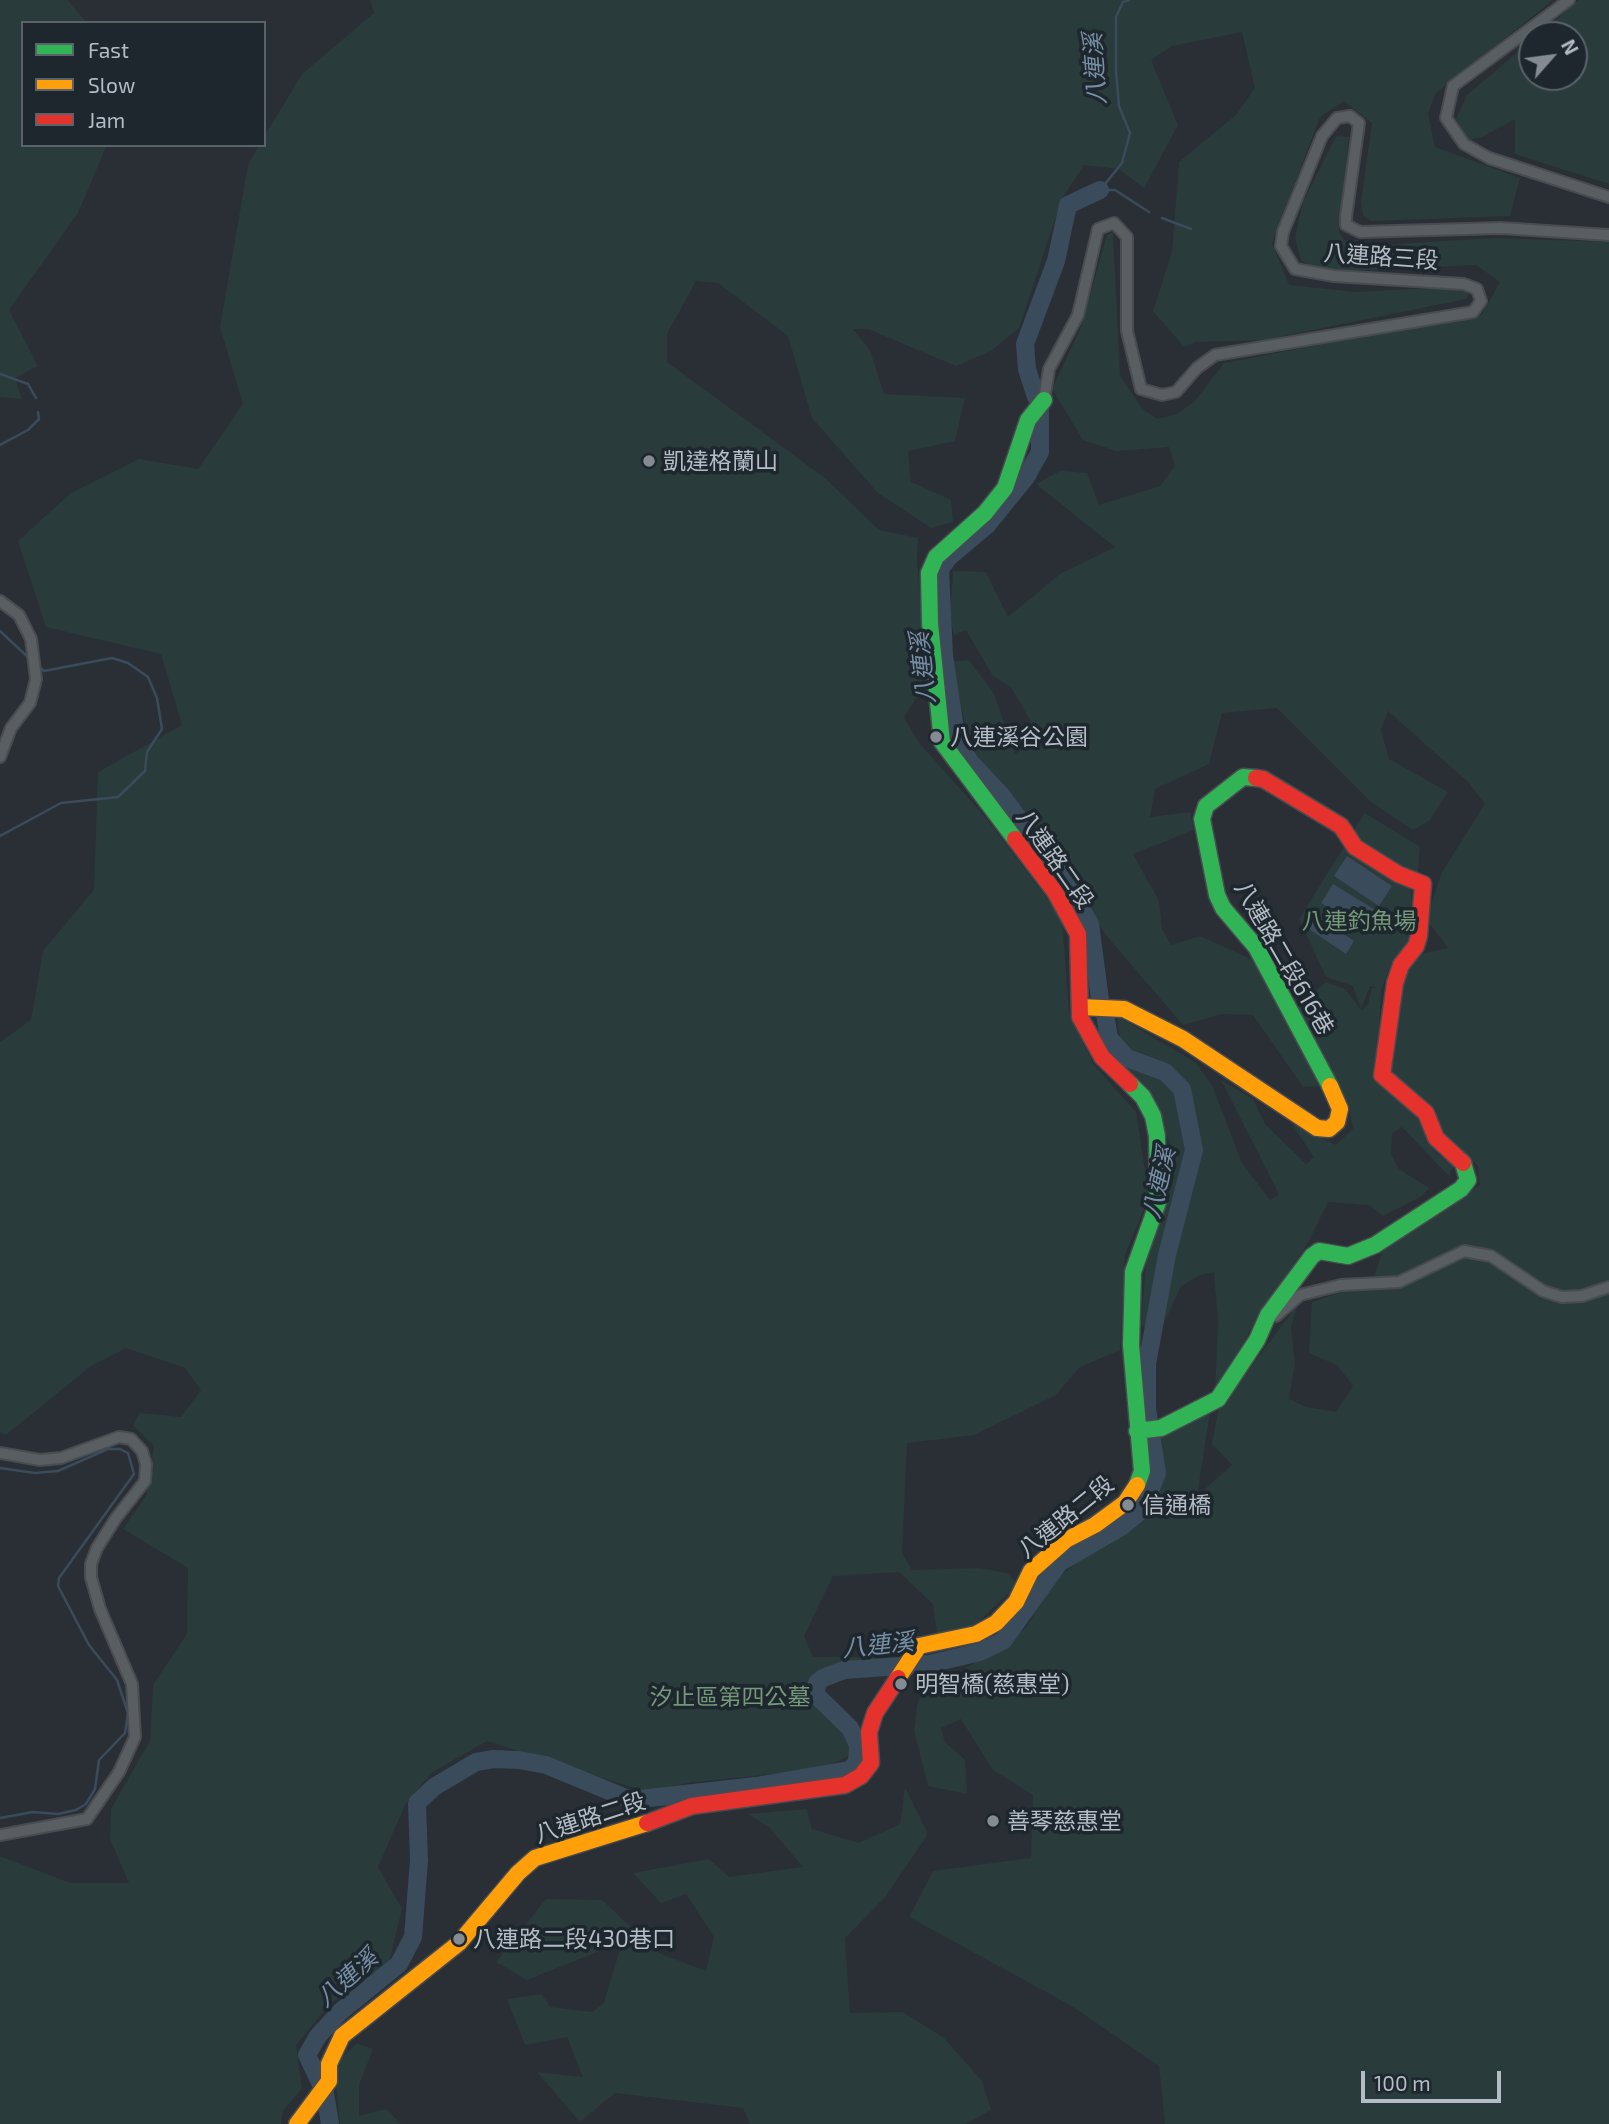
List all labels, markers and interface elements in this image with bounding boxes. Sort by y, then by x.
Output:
legend [21,21,266,147]
north arrow [1518,21,1588,91]
water label: 八連溪 [1078,32,1112,106]
text: N [1557,35,1584,58]
text: Fast [88,37,129,62]
text: Slow [88,72,135,97]
text: Jam [88,107,125,132]
street label: 八連路三段 [1323,239,1439,275]
place label: 凱達格蘭山 [663,447,778,475]
marker: 凱達格蘭山 [641,453,657,469]
water label: 八連溪 [905,631,941,705]
place label: 八連溪谷公園 [950,723,1088,751]
marker: 八連溪谷公園 [928,729,944,745]
street label: 八連路二段 [1011,804,1099,914]
street label: 八連路二段616巷 [1229,876,1339,1040]
park label: 八連釣魚場 [1302,907,1416,935]
water label: 八連溪 [1137,1145,1181,1221]
street label: 八連路二段 [1013,1470,1119,1564]
place label: 信通橋 [1142,1491,1211,1519]
marker: 信通橋 [1120,1497,1136,1513]
water label: 八連溪 [841,1627,915,1663]
place label: 明智橋(慈惠堂) [915,1670,1070,1698]
marker: 明智橋(慈惠堂) [893,1676,909,1692]
park label: 汐止區第四公墓 [650,1683,810,1711]
street label: 八連路二段 [531,1787,649,1849]
place label: 善琴慈惠堂 [1007,1807,1122,1835]
marker: 善琴慈惠堂 [985,1813,1001,1829]
place label: 八連路二段430巷口 [473,1925,675,1953]
marker: 八連路二段430巷口 [451,1931,467,1947]
water label: 八連溪 [311,1943,383,2013]
scale bar [1364,2058,1504,2102]
text: 100 m [1374,2070,1431,2095]

